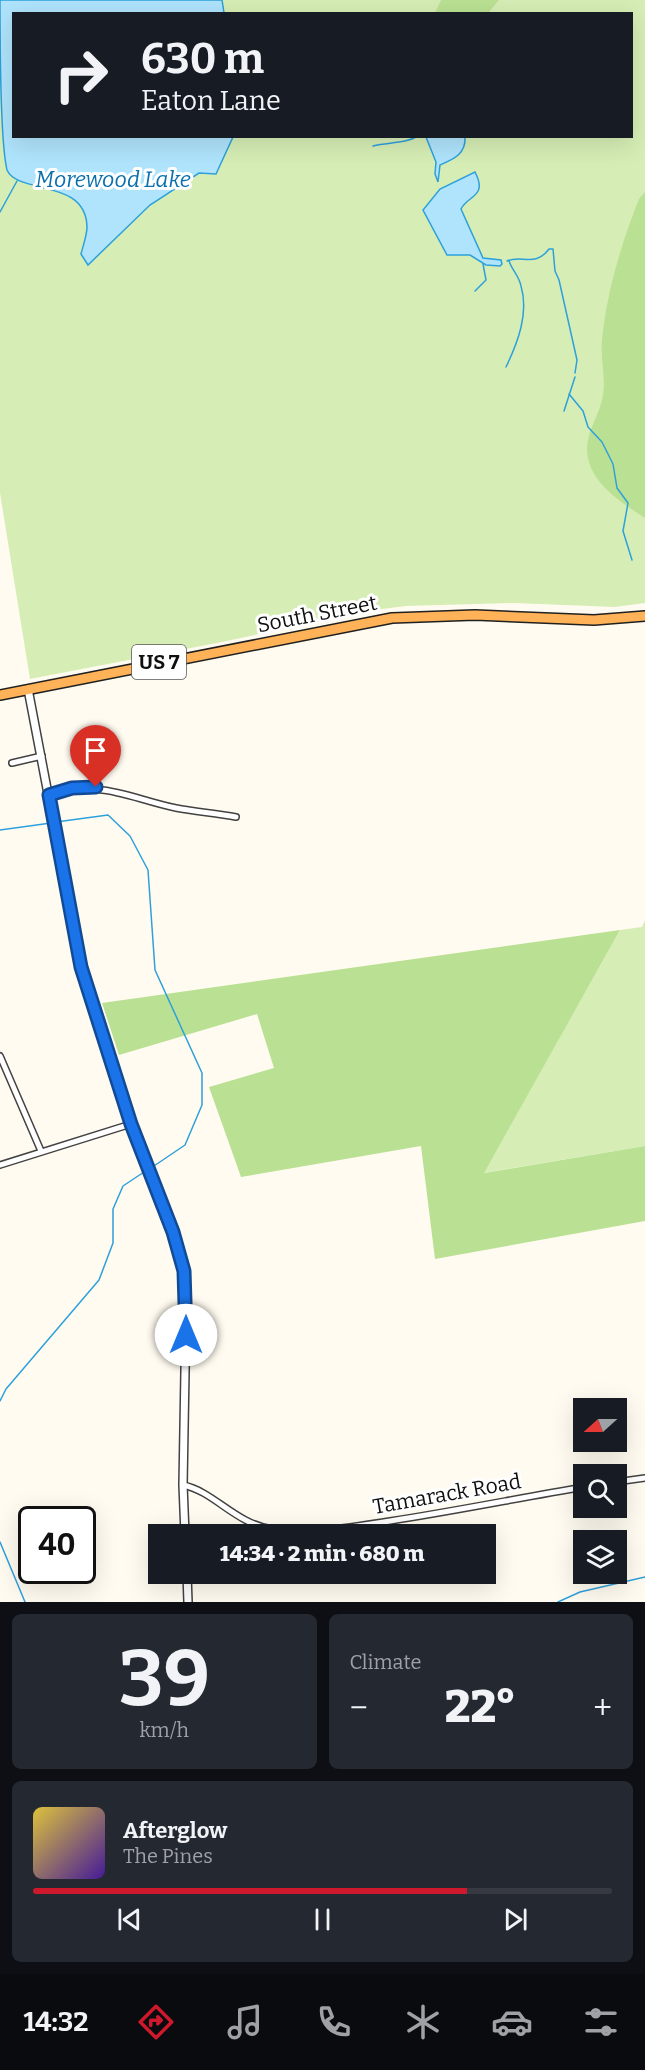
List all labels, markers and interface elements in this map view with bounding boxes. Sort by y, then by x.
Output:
text: 630 m [141,34,264,84]
icon: right [42,36,120,114]
text: Eaton Lane [141,85,281,117]
water label: Morewood Lake [35,166,191,193]
street label: South Street [255,590,379,638]
road number: US 7 [132,645,186,679]
pin [70,725,121,787]
icon: arrive [79,734,112,767]
position arrow [154,1303,218,1367]
north arrow [573,1398,627,1452]
map controls [573,1398,627,1584]
button: search [573,1464,627,1518]
street label: Tamarack Road [371,1468,523,1520]
speed limit sign: 40 [18,1506,96,1584]
button: layers [573,1530,627,1584]
text: 14:34 · 2 min · 680 m [220,1540,424,1567]
text: 39 [119,1632,210,1726]
text: Climate [350,1650,421,1674]
text: 22° [445,1680,516,1734]
text: − [350,1688,368,1728]
text: + [593,1688,612,1728]
text: km/h [140,1718,189,1742]
text: Afterglow [123,1817,227,1844]
text: The Pines [123,1844,213,1868]
icon: previous [113,1903,146,1936]
icon: pause [306,1903,339,1936]
icon: next [499,1903,532,1936]
icon: directions [135,2001,177,2043]
icon: music [224,2001,266,2043]
icon: phone [313,2001,355,2043]
icon: climate [402,2001,444,2043]
icon: car [491,2001,533,2043]
icon: filters [580,2001,622,2043]
text: 14:32 [23,2006,89,2038]

